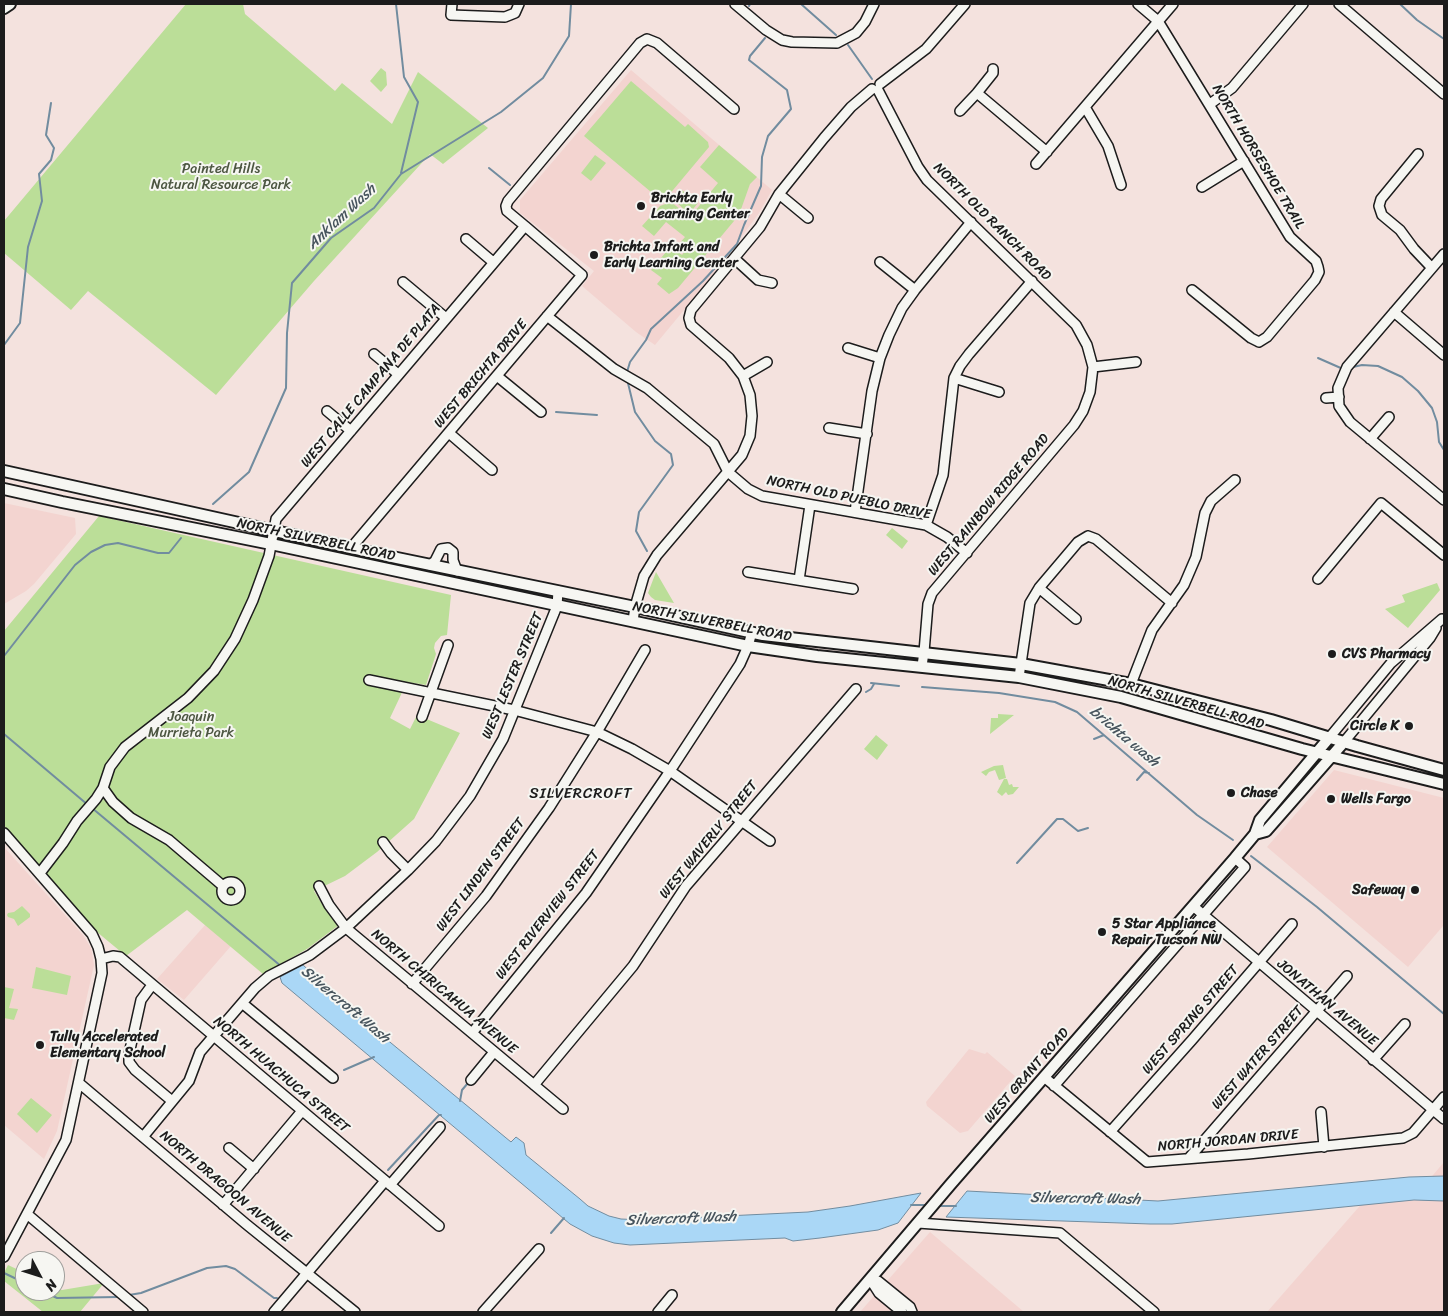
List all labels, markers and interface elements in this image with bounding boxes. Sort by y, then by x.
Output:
street label: NORTH HORSESHOE TRAIL [1208,82,1308,232]
street label: NORTH OLD RANCH ROAD [930,160,1054,284]
park label: Painted Hills Natural Resource Park [151,161,291,193]
water label: Anklam Wash [304,181,380,253]
place label: Brichta Early Learning Center [651,190,750,222]
marker: Brichta Early Learning Center [635,200,647,212]
place label: Brichta Infant and Early Learning Center [604,239,738,272]
marker: Brichta Infant and Early Learning Center [588,249,600,261]
street label: WEST CALLE CAMPANA DE PLATA [298,301,444,471]
street label: WEST BRICHTA DRIVE [431,316,531,432]
street label: WEST RAINBOW RIDGE ROAD [925,431,1053,579]
street label: NORTH OLD PUEBLO DRIVE [765,472,933,524]
street label: NORTH SILVERBELL ROAD [235,515,397,565]
street label: NORTH SILVERBELL ROAD [631,598,793,646]
street label: WEST LESTER STREET [479,610,547,742]
place label: CVS Pharmacy [1342,646,1431,662]
marker: CVS Pharmacy [1326,648,1338,660]
street label: NORTH SILVERBELL ROAD [1106,673,1266,733]
water label: brichta wash [1086,703,1162,771]
park label: Joaquin Murrieta Park [148,709,234,742]
place label: Circle K [1350,718,1399,734]
marker: Circle K [1403,720,1415,732]
street label: WEST WAVERLY STREET [656,778,762,902]
district label: SILVERCROFT [528,785,634,803]
place label: Chase [1241,785,1278,801]
marker: Chase [1225,787,1237,799]
place label: Wells Fargo [1341,791,1411,807]
marker: Wells Fargo [1325,793,1337,805]
street label: WEST LINDEN STREET [433,815,529,935]
street label: WEST RIVERVIEW STREET [492,847,604,983]
place label: Safeway [1352,882,1405,898]
marker: Safeway [1409,884,1421,896]
place label: 5 Star Appliance Repair Tucson NW [1112,916,1222,949]
street label: NORTH CHIRICAHUA AVENUE [368,926,520,1058]
marker: 5 Star Appliance Repair Tucson NW [1096,926,1108,938]
street label: JONATHAN AVENUE [1273,956,1381,1050]
street label: WEST SPRING STREET [1139,962,1243,1078]
water label: Silvercroft Wash [297,963,393,1047]
street label: WEST WATER STREET [1208,1003,1308,1113]
street label: NORTH HUACHUCA STREET [210,1013,352,1137]
street label: WEST GRANT ROAD [981,1025,1073,1127]
place label: Tully Accelerated Elementary School [50,1029,166,1062]
marker: Tully Accelerated Elementary School [34,1039,46,1051]
street label: NORTH JORDAN DRIVE [1157,1126,1299,1156]
street label: NORTH DRAGOON AVENUE [156,1127,294,1247]
water label: Silvercroft Wash [1030,1189,1140,1209]
water label: Silvercroft Wash [626,1208,736,1230]
north arrow [15,1251,65,1301]
text: N [38,1274,64,1297]

